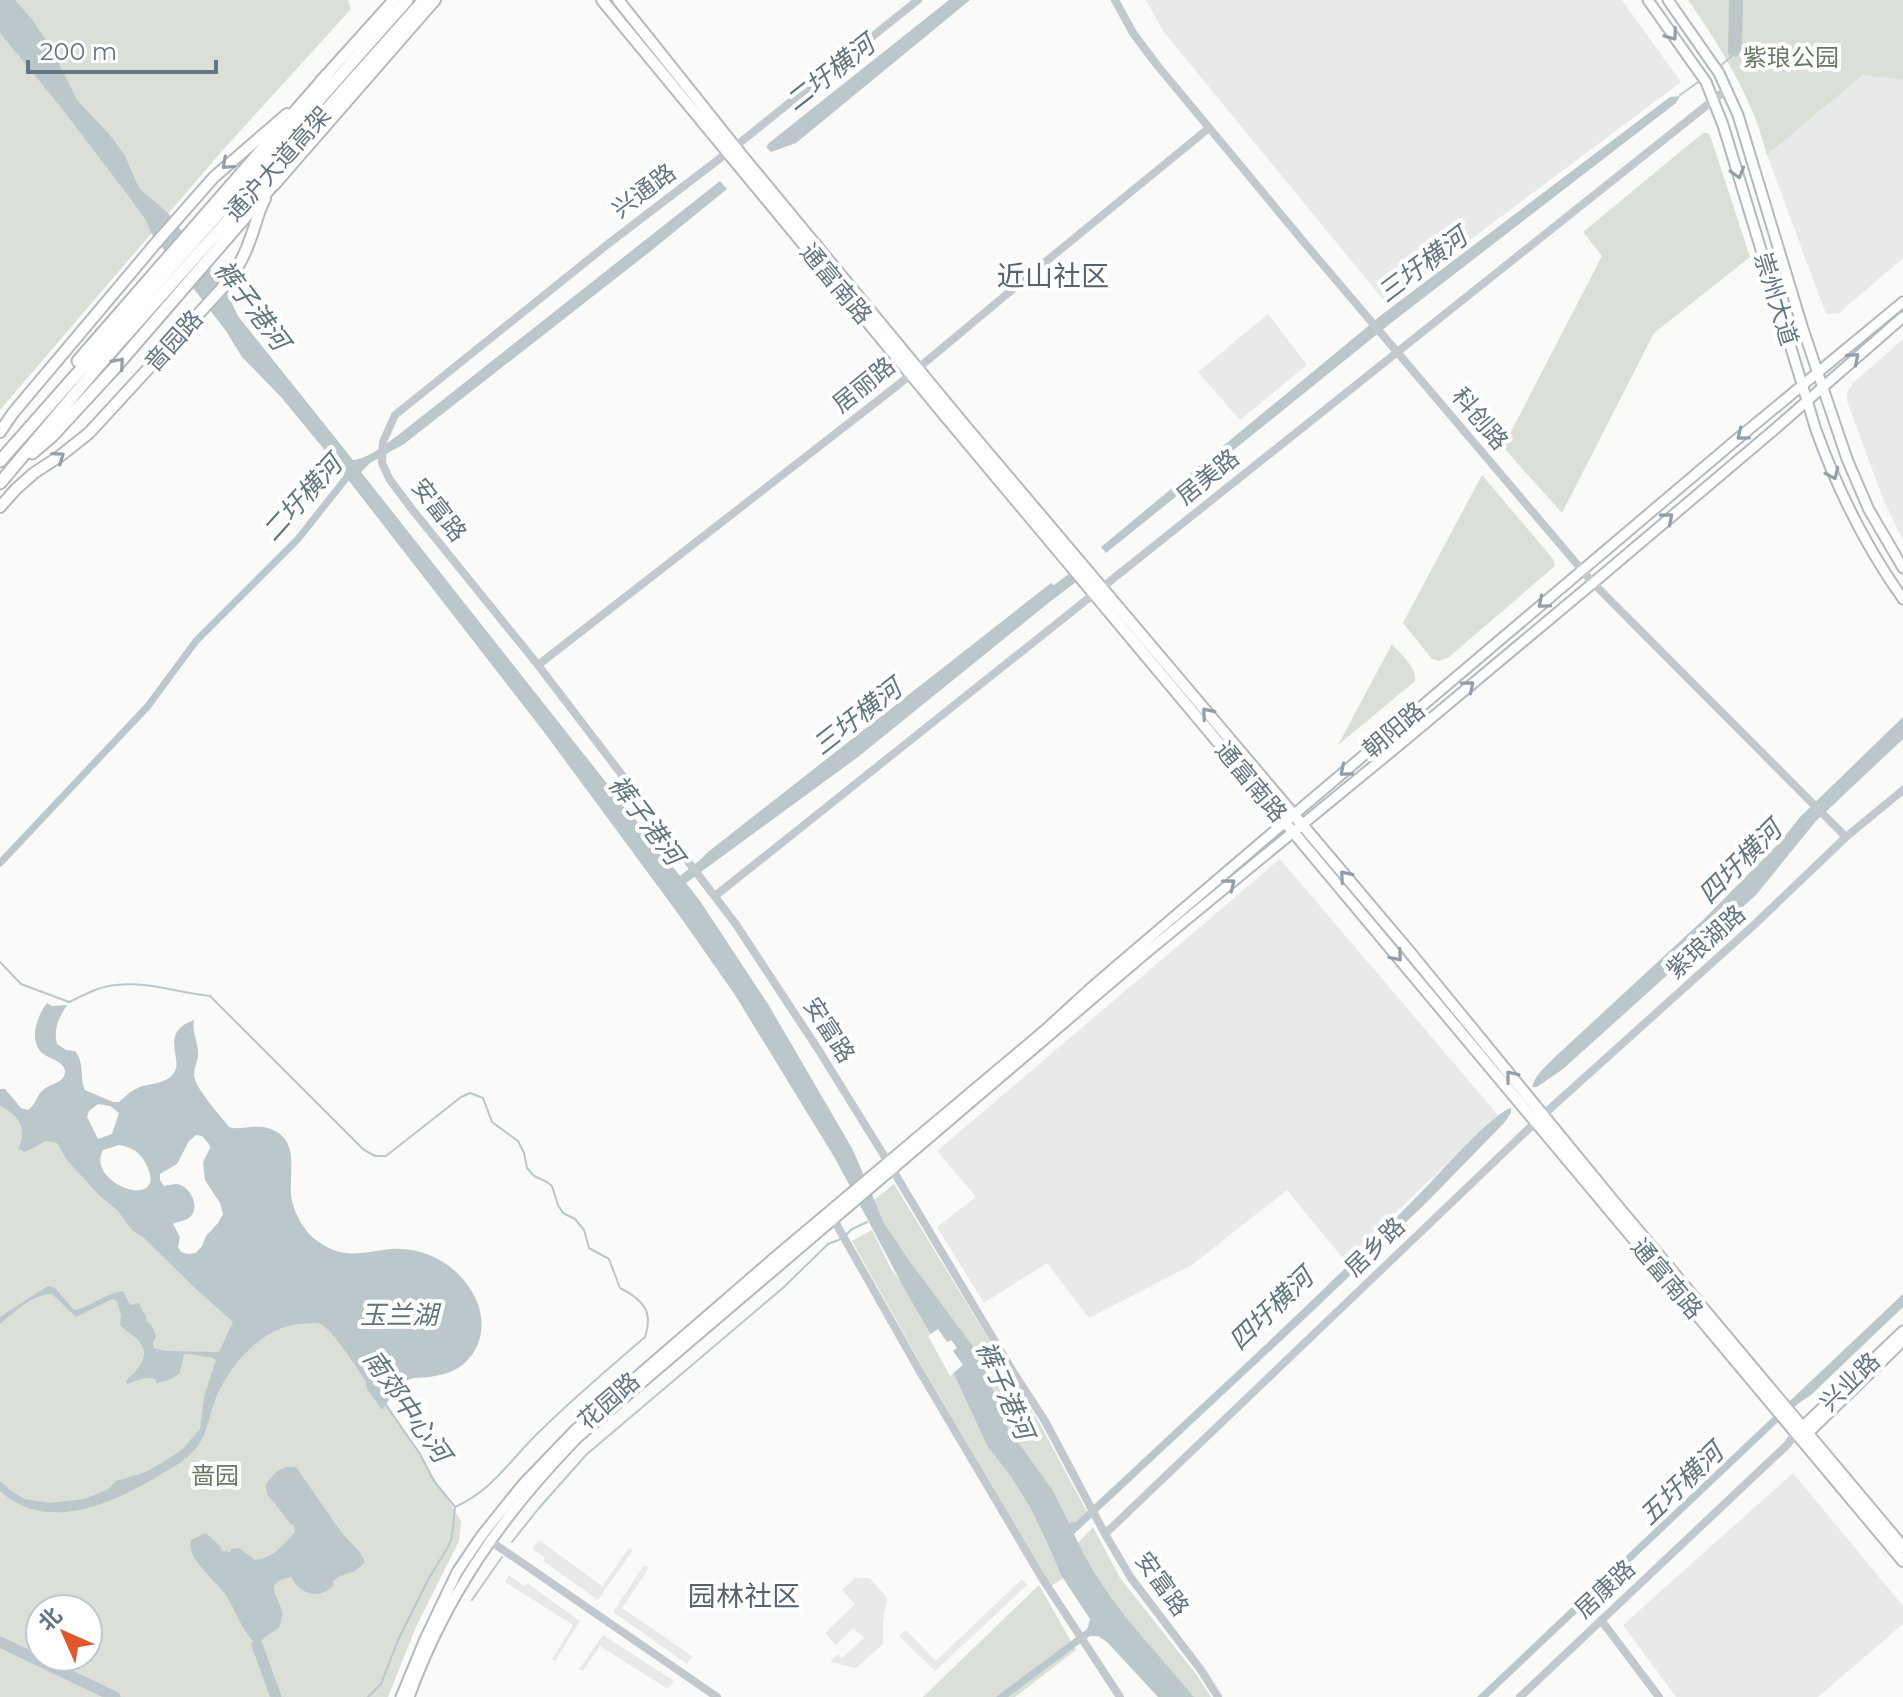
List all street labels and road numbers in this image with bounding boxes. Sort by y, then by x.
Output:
street label: 通沪大道高架 [219,100,337,227]
street label: 兴通路 [606,157,681,224]
street label: 通富南路 [794,238,878,330]
street label: 崇州大道 [1749,249,1804,349]
street label: 啬园路 [139,304,208,377]
street label: 居丽路 [827,351,901,419]
street label: 科创路 [1446,382,1515,456]
street label: 居美路 [1171,443,1245,511]
street label: 安富路 [406,472,473,547]
street label: 朝阳路 [1357,695,1431,764]
street label: 通富南路 [1209,736,1293,828]
street label: 紫琅湖路 [1660,899,1751,985]
street label: 安富路 [798,992,861,1068]
street label: 居乡路 [1339,1211,1411,1282]
street label: 通富南路 [1625,1233,1709,1325]
street label: 兴业路 [1814,1346,1886,1417]
street label: 花园路 [572,1366,645,1435]
street label: 安富路 [1130,1546,1195,1621]
street label: 居康路 [1568,1553,1641,1624]

